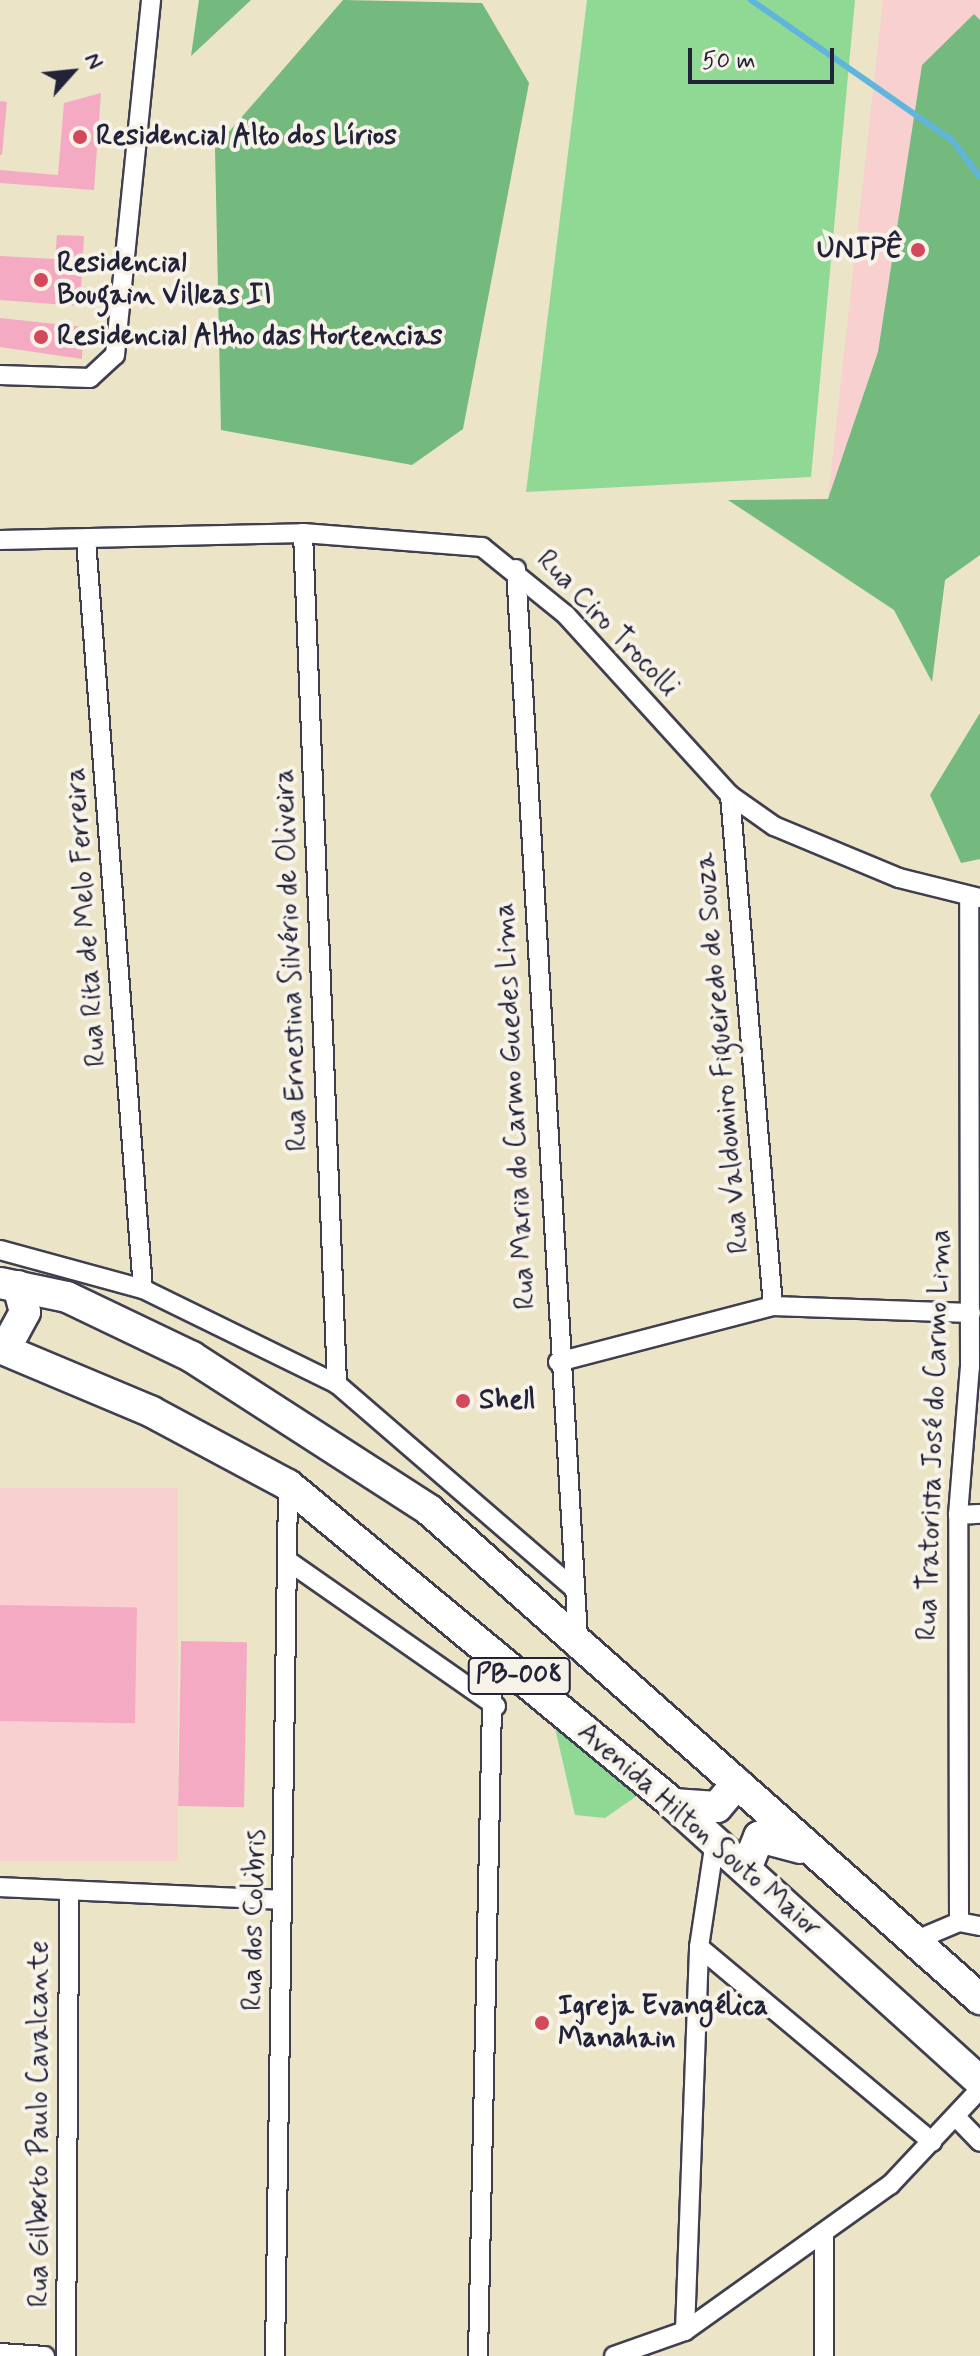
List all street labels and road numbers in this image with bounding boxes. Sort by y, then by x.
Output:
street label: Rua Ciro Trocolli [529,544,685,704]
street label: Rua Rita de Melo Ferreira [60,766,114,1068]
street label: Rua Ernestina Silvério de Oliveira [269,768,315,1152]
street label: Rua Valdomiro Figueiredo de Souza [689,854,757,1252]
street label: Rua Maria do Carmo Guedes Lima [488,899,544,1313]
street label: Rua Tratorista José do Carmo Lima [911,1225,959,1645]
road number: PB-008 [467,1654,571,1698]
street label: Avenida Hilton Souto Maior [571,1716,827,1946]
street label: Rua dos Colibris [237,1827,273,2013]
street label: Rua Gilberto Paulo Cavalcante [23,1948,57,2300]

